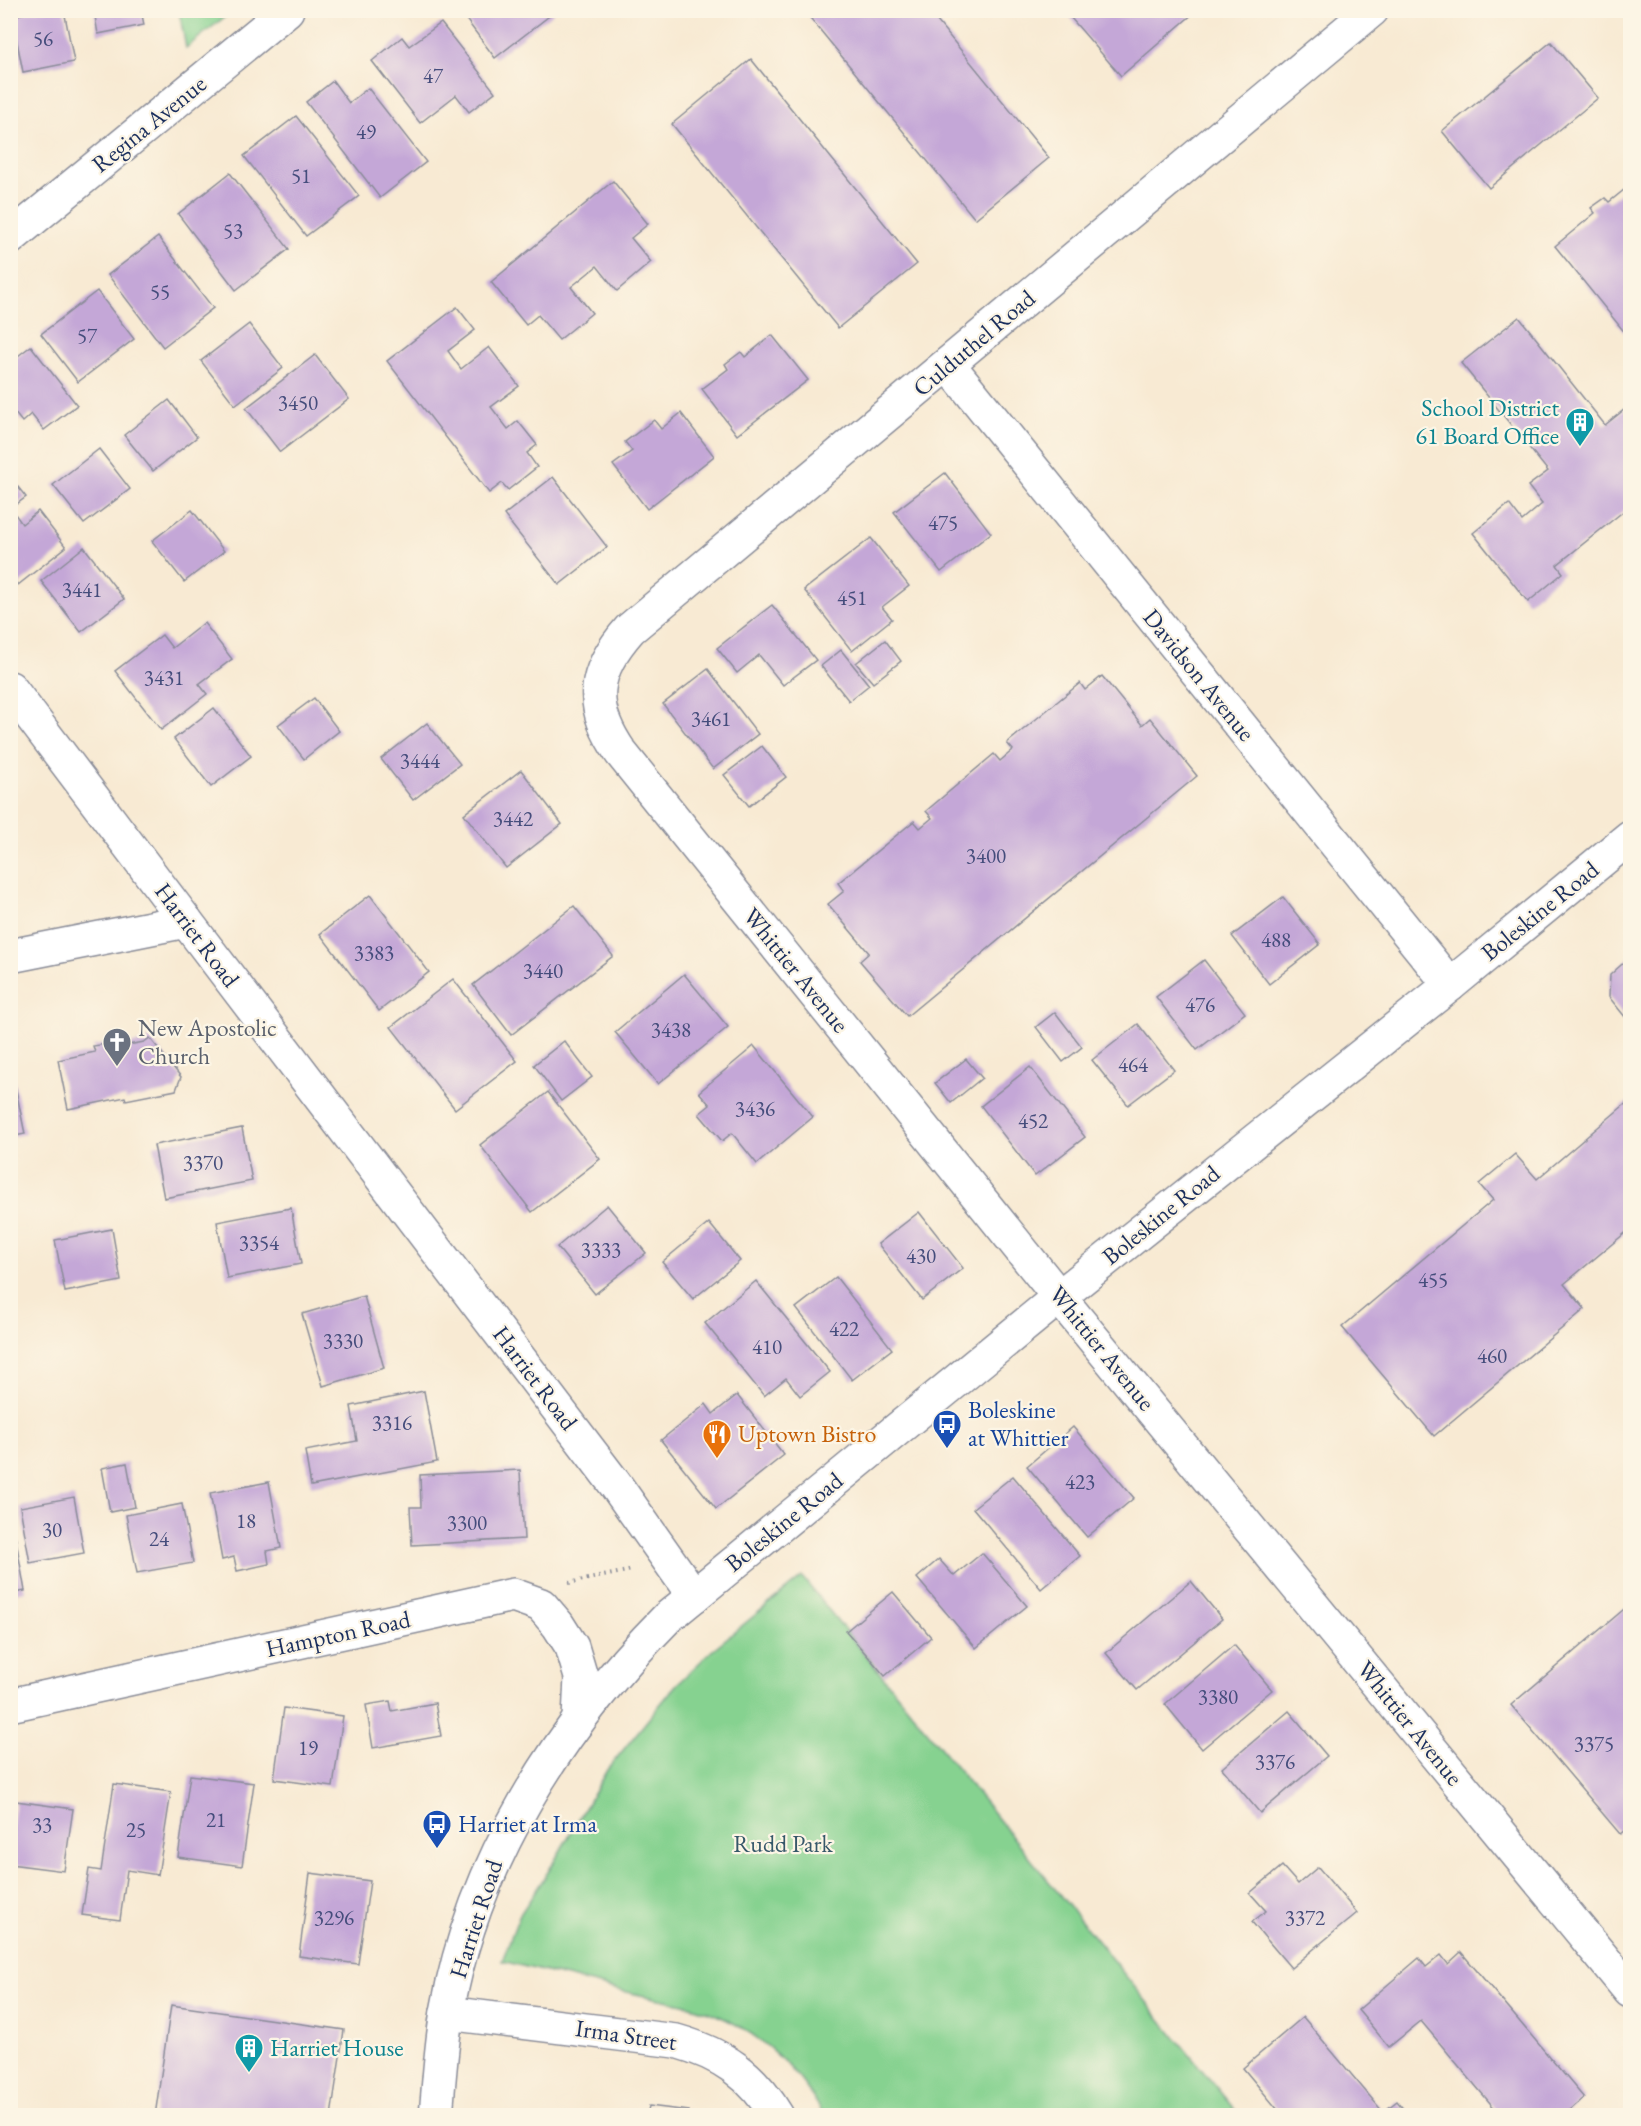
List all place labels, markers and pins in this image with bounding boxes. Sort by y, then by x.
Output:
place label: School District 61 Board Office [1416,392,1559,451]
building icon: School District 61 Board Office [1564,406,1596,448]
place label: New Apostolic Church [138,1012,277,1071]
church icon: New Apostolic Church [101,1026,133,1068]
place label: Boleskine at Whittier [968,1394,1068,1453]
bus stop icon: Boleskine at Whittier [931,1408,963,1450]
restaurant icon: Uptown Bistro [701,1418,733,1460]
place label: Uptown Bistro [738,1418,876,1449]
bus stop icon: Harriet at Irma [421,1808,453,1850]
place label: Harriet at Irma [458,1808,597,1839]
building icon: Harriet House [233,2032,265,2074]
place label: Harriet House [270,2032,404,2063]

